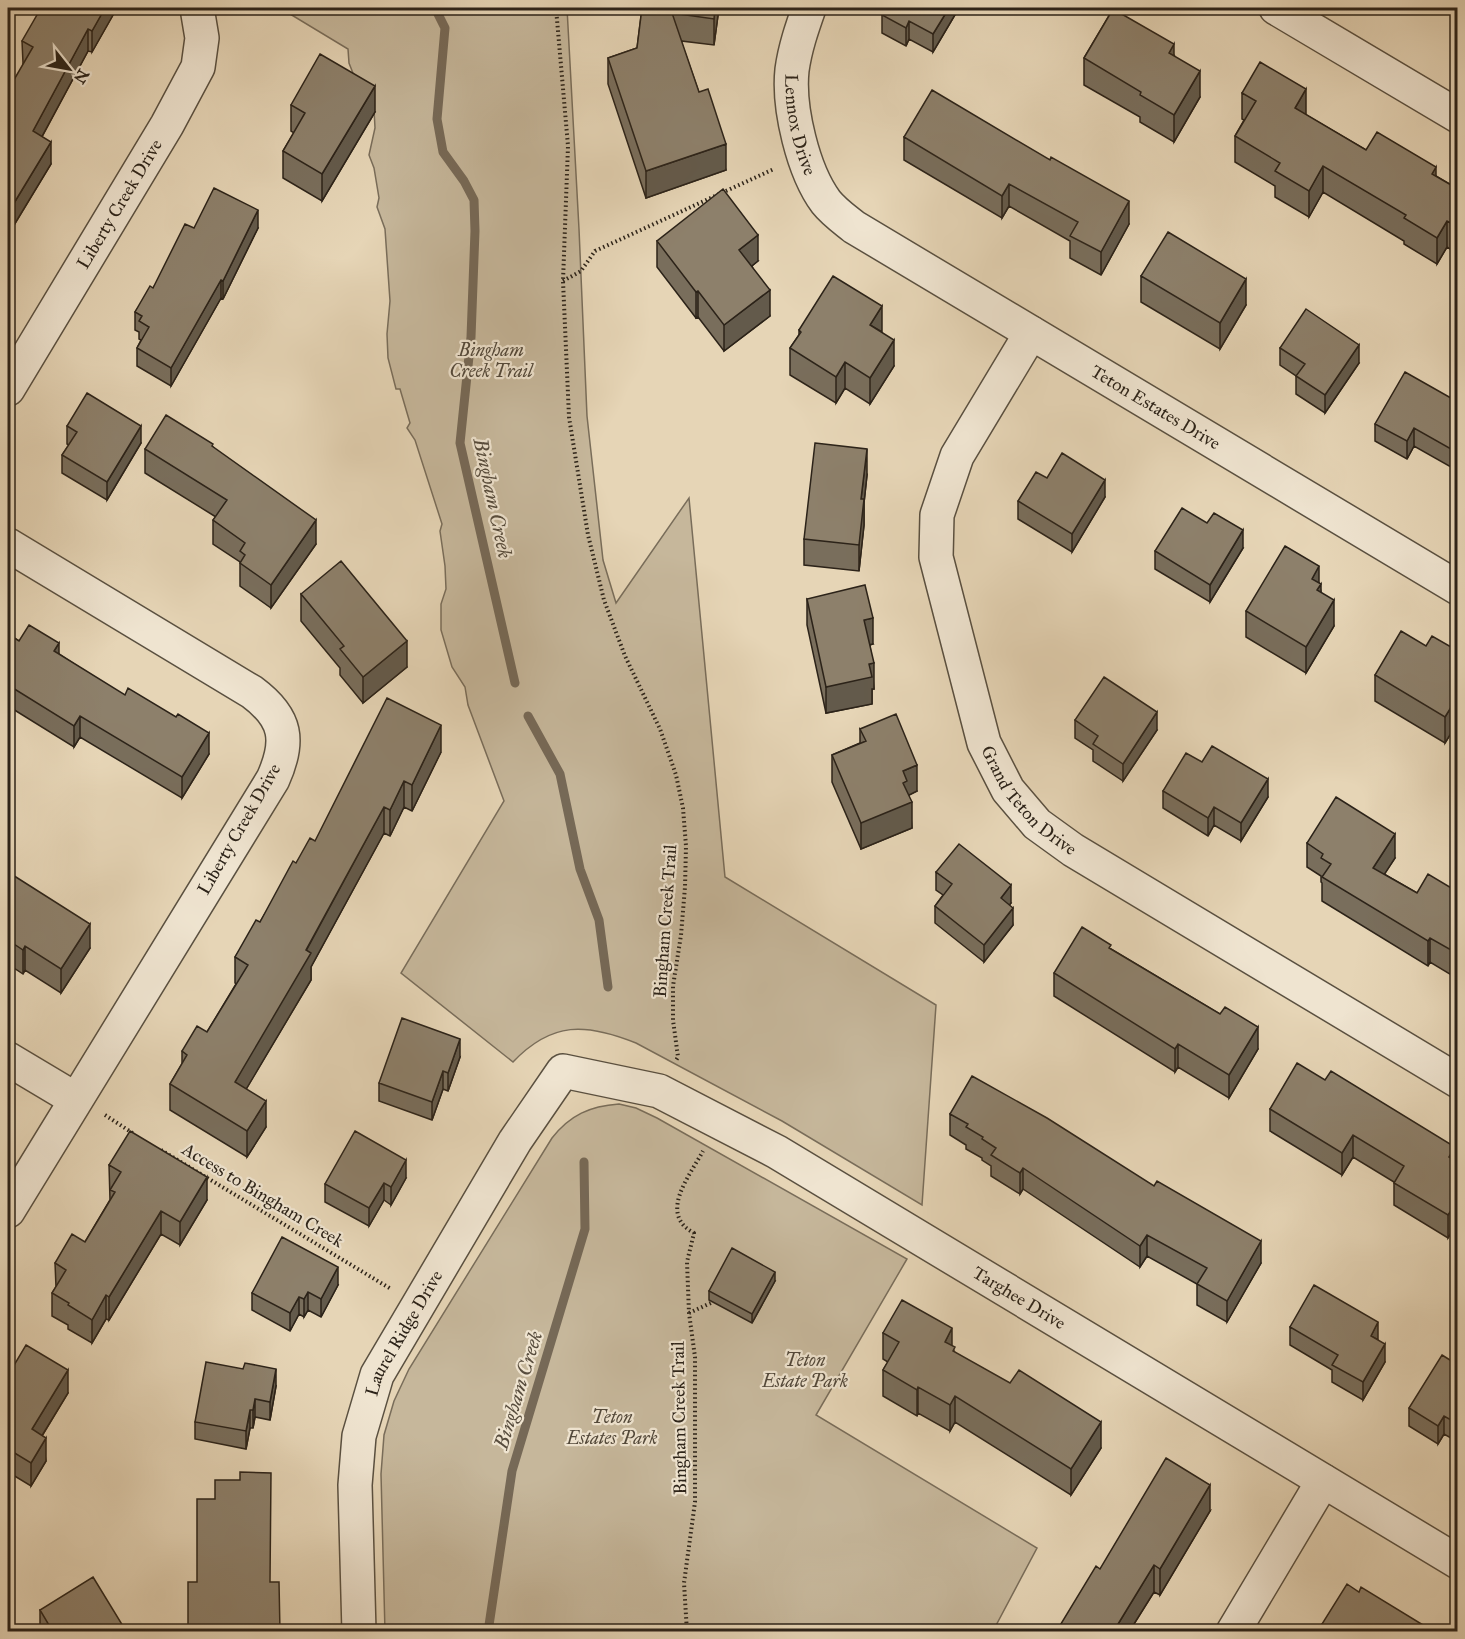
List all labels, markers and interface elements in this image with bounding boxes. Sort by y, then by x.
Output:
north arrow [39,39,99,99]
text: N [70,66,93,88]
street label: Lennox Drive [780,74,821,179]
street label: Liberty Creek Drive [72,135,167,273]
park label: Bingham Creek Trail [449,339,535,382]
street label: Teton Estates Drive [1087,360,1224,454]
water label: Bingham Creek [468,435,517,560]
street label: Grand Teton Drive [976,742,1081,860]
street label: Liberty Creek Drive [193,760,285,898]
street label: Bingham Creek Trail [649,843,682,998]
street label: Access to Bingham Creek [177,1137,348,1253]
street label: Targhee Drive [969,1261,1070,1334]
street label: Laurel Ridge Drive [360,1266,447,1399]
water label: Bingham Creek [488,1328,547,1453]
street label: Bingham Creek Trail [667,1341,692,1495]
park label: Teton Estate Park [761,1349,848,1392]
park label: Teton Estates Park [565,1406,658,1449]

